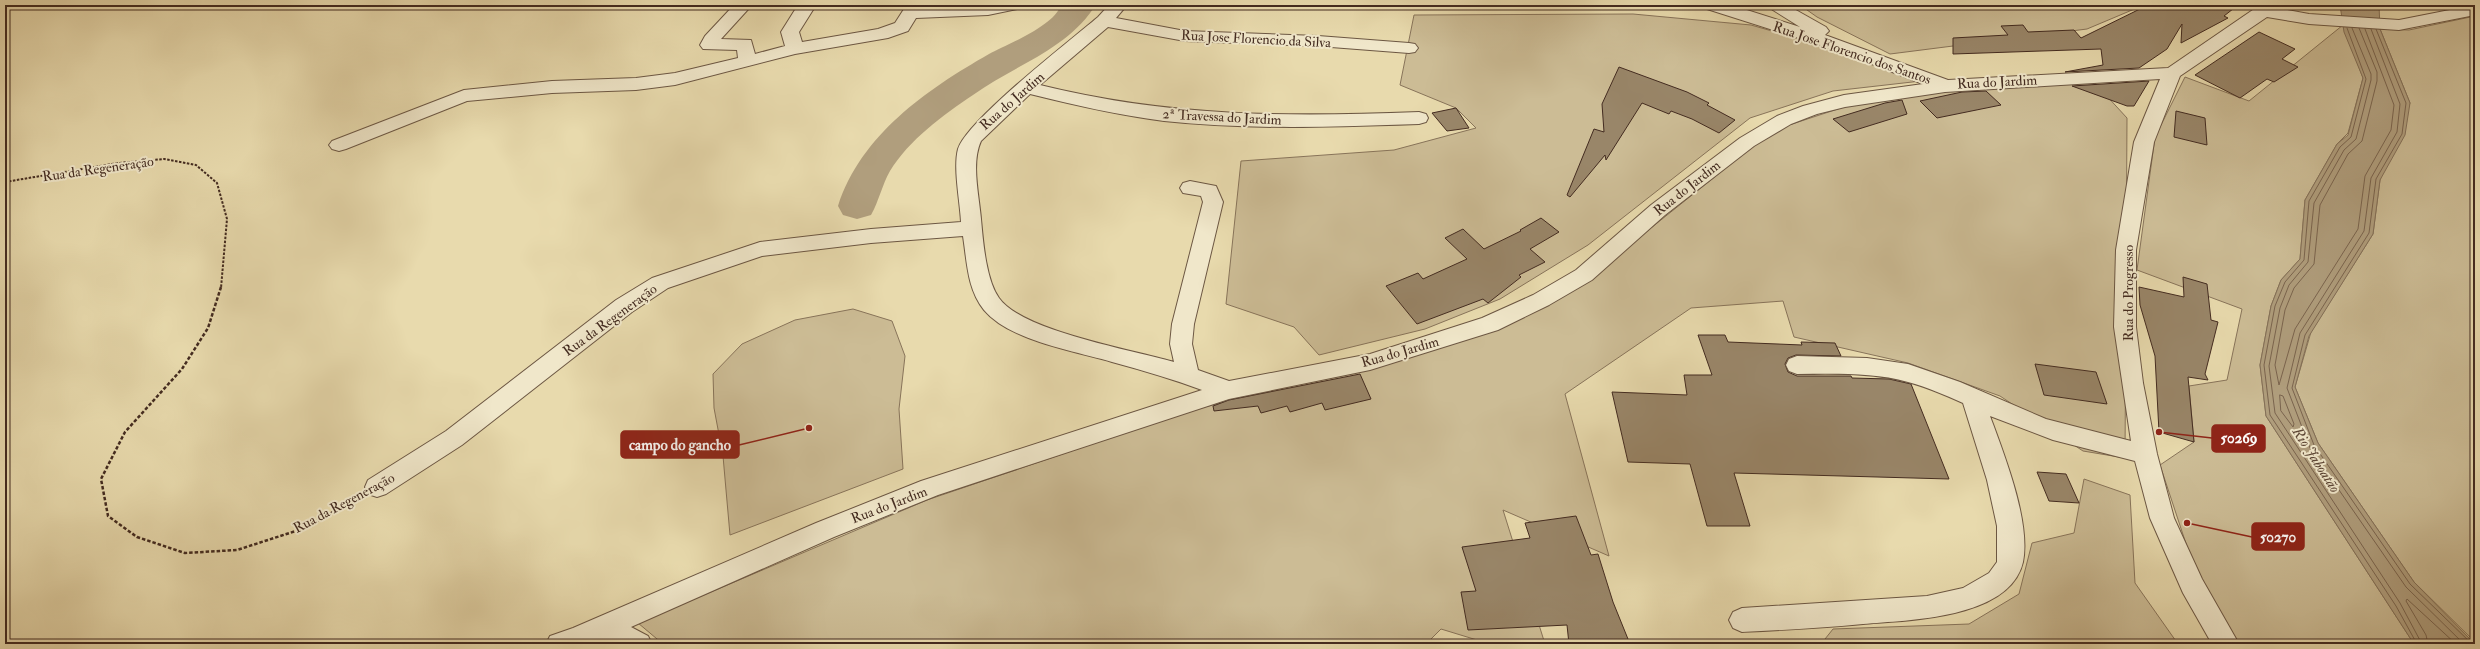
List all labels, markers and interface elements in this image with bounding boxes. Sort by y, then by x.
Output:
street label: Rua Jose Florencio dos Santos [1771,18,1933,88]
street label: Rua Jose Florencio da Silva [1181,27,1332,51]
street label: Rua do Jardim [976,68,1048,134]
street label: Rua do Jardim [1957,71,2038,93]
street label: 2ª Travessa do Jardim [1162,105,1282,129]
street label: Rua da Regeneração [41,153,155,185]
street label: Rua do Jardim [1650,157,1724,219]
street label: Rua do Progresso [2120,244,2137,341]
street label: Rua da Regeneração [560,280,661,360]
street label: Rua do Jardim [1359,333,1441,371]
water label: Rio Jaboatão [2287,423,2344,496]
callout: 50269 [2212,425,2265,452]
text: 50269 [2221,429,2258,448]
callout: campo do gancho [621,431,739,458]
text: campo do gancho [629,436,732,456]
street label: Rua da Regeneração [291,469,398,537]
street label: Rua do Jardim [849,483,930,527]
callout: 50270 [2252,523,2304,550]
text: 50270 [2260,528,2296,547]

